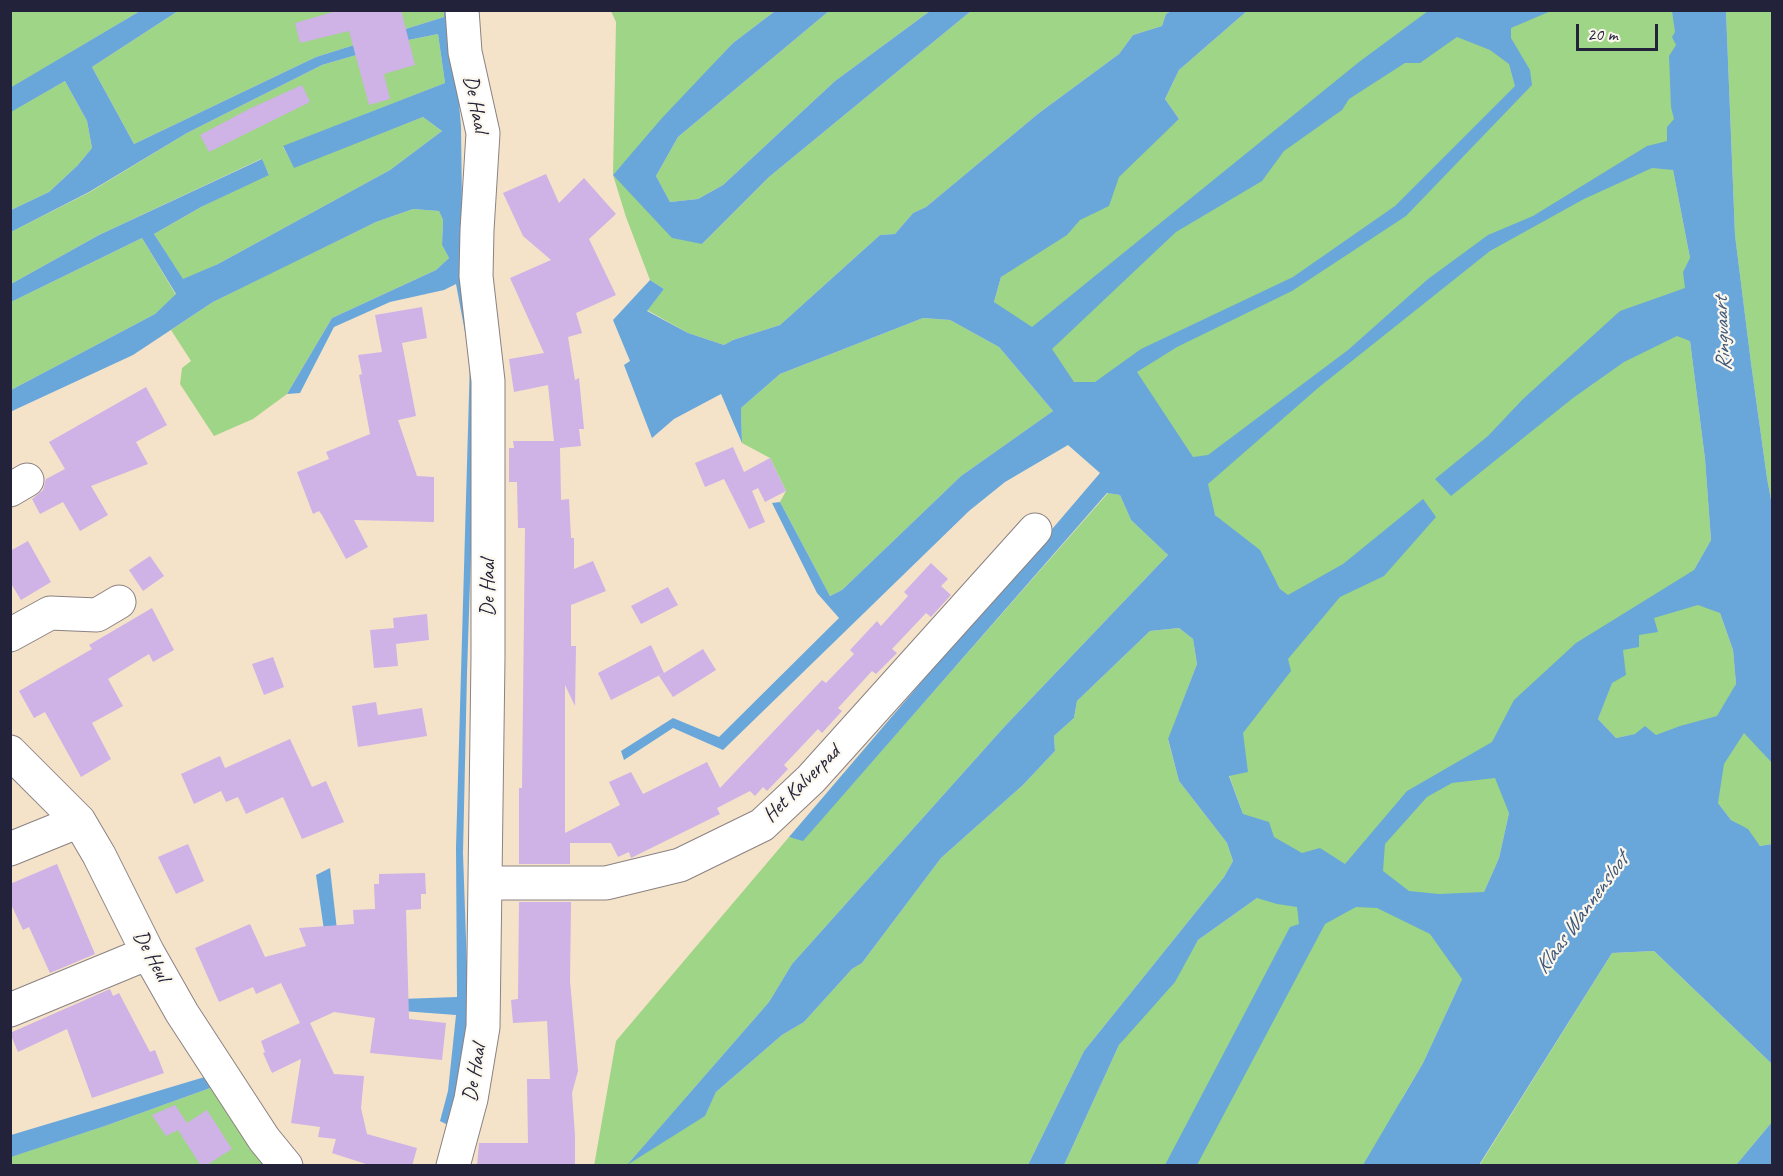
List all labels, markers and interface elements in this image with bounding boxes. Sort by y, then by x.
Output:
scale bar [1579,12,1662,50]
text: 20 m [1587,23,1618,45]
street label: De Haal [457,74,493,134]
water label: Ringvaart [1708,296,1738,372]
street label: De Haal [475,559,501,617]
street label: Het Kalverpad [758,740,846,828]
water label: Klaas Wannensloot [1529,849,1635,979]
street label: De Heul [127,926,175,986]
street label: De Haal [458,1043,492,1103]

